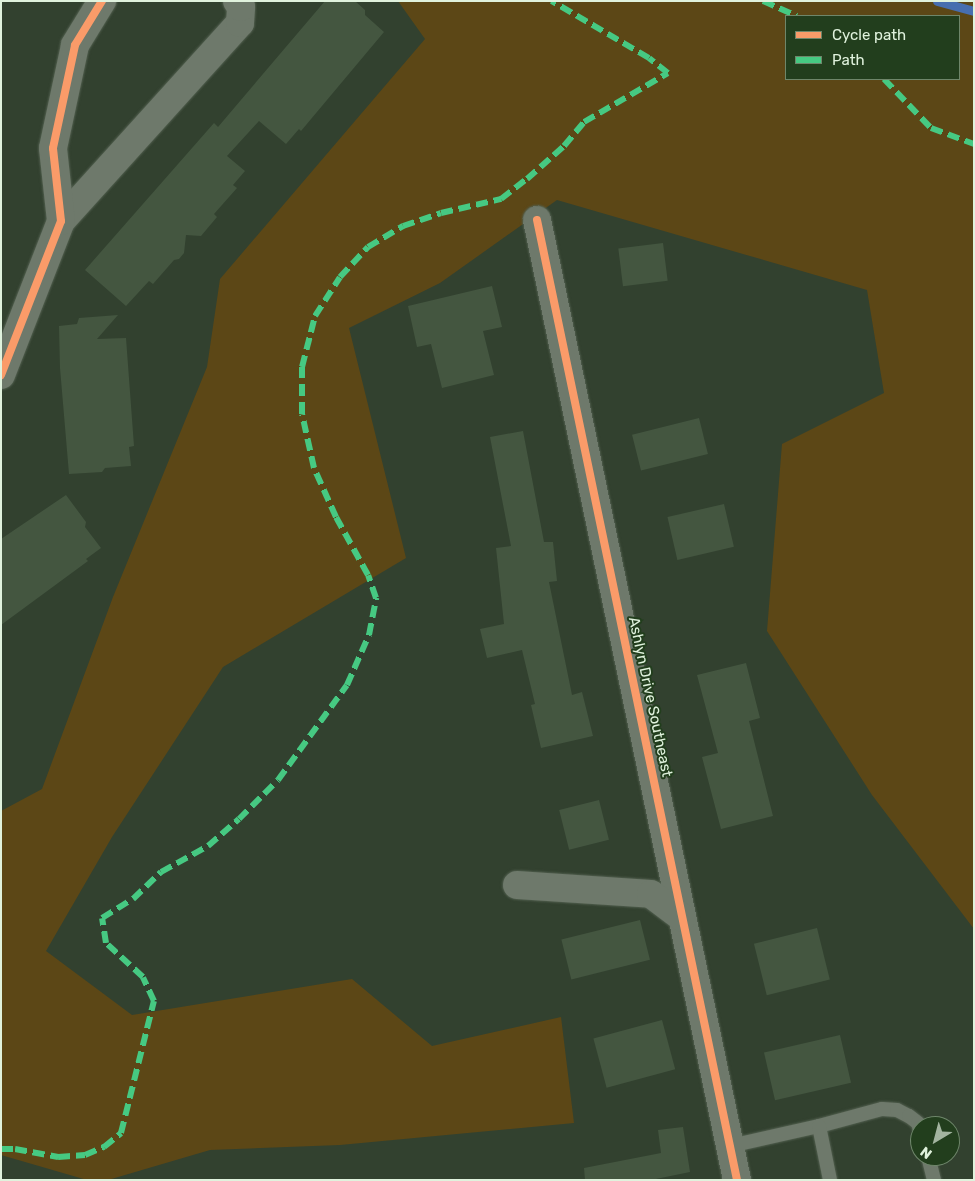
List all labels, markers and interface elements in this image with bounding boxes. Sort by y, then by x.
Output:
legend [785,15,960,80]
text: Cycle path [832,26,906,44]
text: Path [832,51,865,69]
street label: Ashlyn Drive Southeast [624,615,676,779]
north arrow [910,1116,960,1166]
text: N [917,1143,935,1162]

